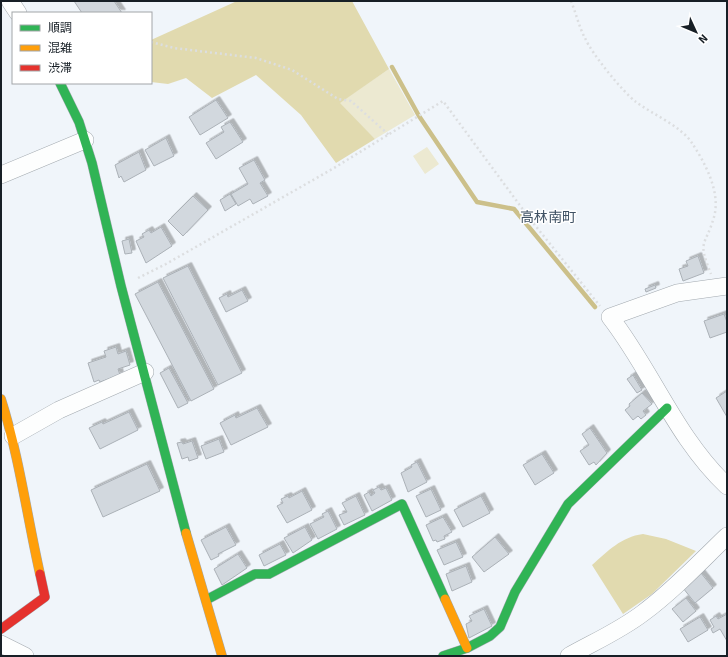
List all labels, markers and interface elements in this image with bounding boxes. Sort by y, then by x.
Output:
legend [12,12,152,84]
north arrow [676,12,716,52]
text: 順調 [48,21,72,36]
text: N [695,31,710,46]
text: 混雑 [48,41,72,56]
text: 渋滞 [48,61,72,76]
district label: 高林南町 [520,209,576,226]

